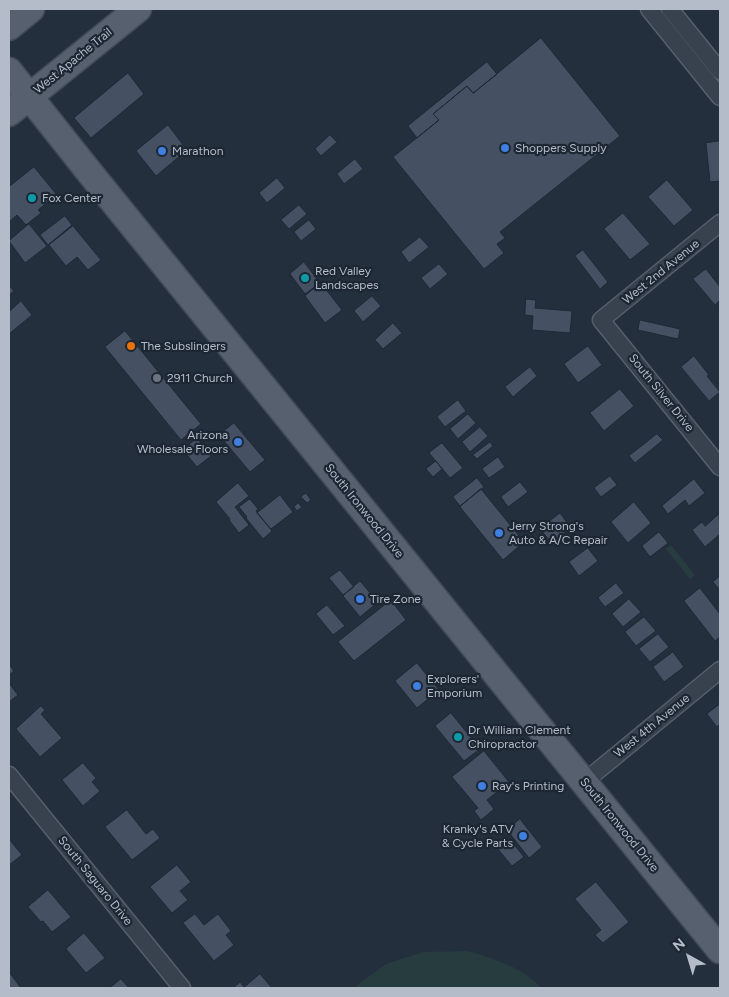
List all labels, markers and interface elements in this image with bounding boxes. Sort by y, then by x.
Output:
street label: West Apache Trail [31,25,115,97]
place label: Shoppers Supply [515,141,607,155]
marker: Shoppers Supply [499,142,511,154]
place label: Marathon [172,144,223,158]
marker: Marathon [156,145,168,157]
place label: Fox Center [42,191,101,205]
marker: Fox Center [26,192,38,204]
street label: West 2nd Avenue [620,237,702,307]
place label: Red Valley Landscapes [315,264,379,292]
marker: Red Valley Landscapes [299,272,311,284]
place label: The Subslingers [141,339,226,353]
marker: The Subslingers [125,340,137,352]
street label: South Silver Drive [625,351,697,435]
place label: 2911 Church [167,371,233,385]
marker: 2911 Church [151,372,163,384]
place label: Arizona Wholesale Floors [137,428,228,456]
marker: Arizona Wholesale Floors [232,436,244,448]
street label: South Ironwood Drive [322,461,406,561]
place label: Jerry Strong's Auto & A/C Repair [509,519,607,547]
marker: Jerry Strong's Auto & A/C Repair [493,527,505,539]
place label: Tire Zone [370,592,421,606]
marker: Tire Zone [354,593,366,605]
place label: Explorers' Emporium [427,672,482,700]
marker: Explorers' Emporium [411,680,423,692]
street label: West 4th Avenue [611,691,693,761]
place label: Dr William Clement Chiropractor [468,723,571,751]
marker: Dr William Clement Chiropractor [452,731,464,743]
street label: South Ironwood Drive [577,775,661,875]
place label: Ray's Printing [492,779,564,793]
marker: Ray's Printing [476,780,488,792]
place label: Kranky's ATV & Cycle Parts [442,822,513,850]
marker: Kranky's ATV & Cycle Parts [517,830,529,842]
street label: South Saguaro Drive [55,834,135,928]
north arrow [664,932,714,982]
text: N [670,935,689,955]

